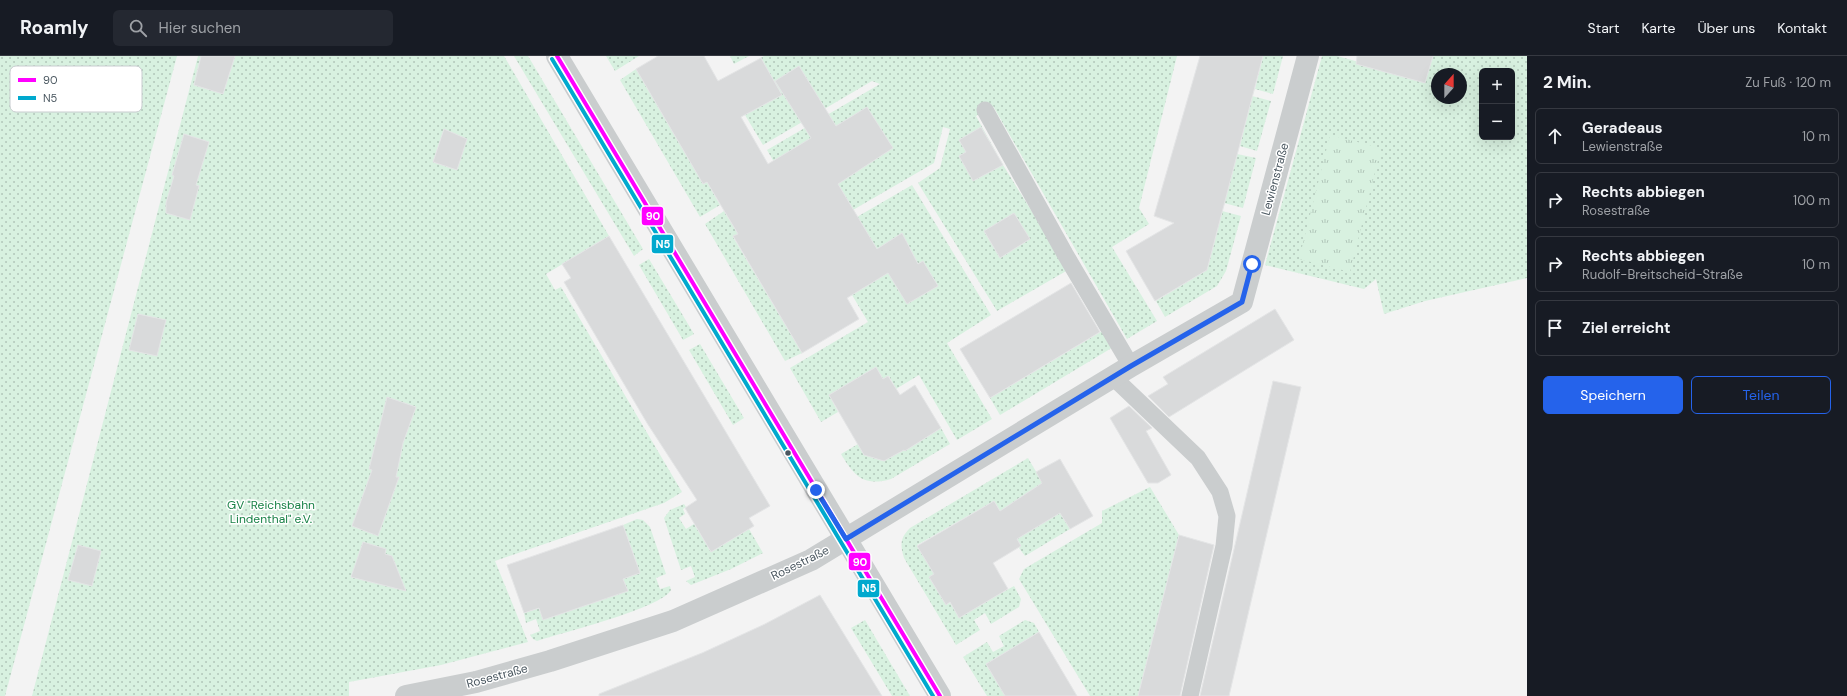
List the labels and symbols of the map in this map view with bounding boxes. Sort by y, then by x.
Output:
legend [10,66,142,112]
north arrow [1431,68,1467,104]
text: 90 [43,73,57,87]
text: N5 [43,91,58,105]
street label: Lewienstraße [1258,141,1292,217]
line badge: 90 [641,206,664,226]
text: 90 [646,209,661,223]
line badge: N5 [651,234,674,254]
text: N5 [656,237,671,251]
route start [1243,255,1261,273]
unlabelled marker [783,448,793,458]
route end [807,481,825,499]
park label: GV "Reichsbahn Lindenthal" e.V. [227,497,315,527]
street label: Rosestraße [768,542,832,584]
line badge: 90 [848,552,871,571]
text: 90 [853,555,868,569]
line badge: N5 [857,579,880,598]
text: N5 [862,581,877,595]
street label: Rosestraße [465,660,530,692]

